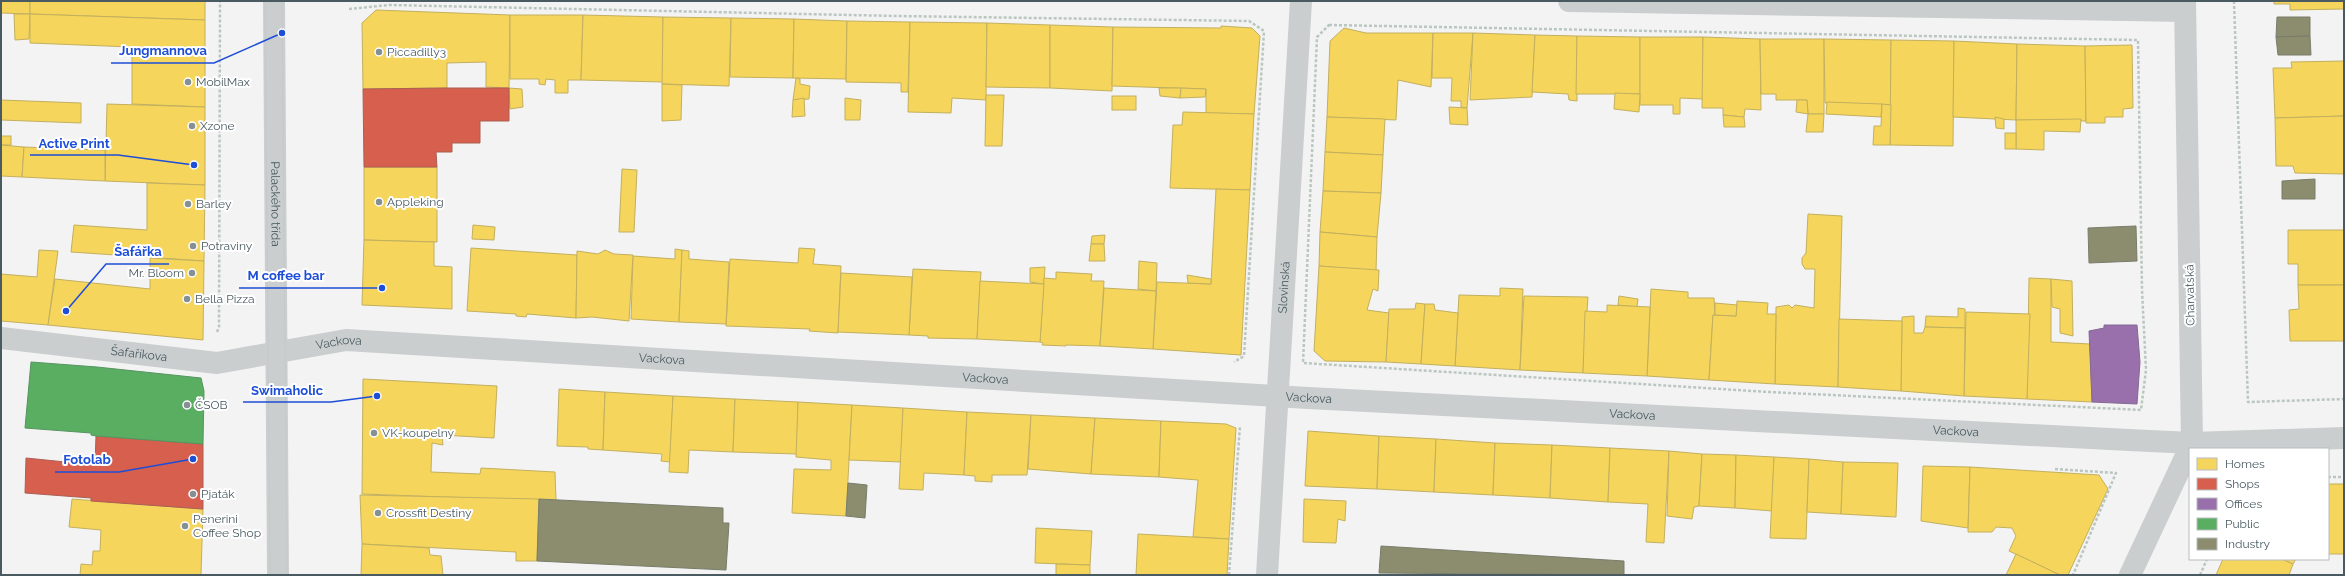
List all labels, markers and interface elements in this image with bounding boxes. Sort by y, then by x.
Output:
callout: Jungmannova [111,38,214,63]
text: Jungmannova [119,43,207,58]
place label: Piccadilly3 [387,45,446,59]
marker: Piccadilly3 [374,47,384,57]
place label: MobilMax [196,75,250,89]
marker: MobilMax [183,77,193,87]
place label: Xzone [200,119,235,133]
marker: Xzone [187,121,197,131]
callout: Active Print [30,130,118,155]
text: Active Print [38,136,110,151]
street label: Palackého třída [268,161,283,247]
place label: Appleking [387,195,444,209]
place label: Barley [196,197,232,211]
marker: Appleking [374,197,384,207]
marker: Barley [183,199,193,209]
callout: Šafářka [106,239,169,264]
place label: Potraviny [201,239,253,253]
marker: Potraviny [188,241,198,251]
text: Šafářka [114,243,162,259]
street label: Slovinská [1275,261,1293,314]
callout: M coffee bar [239,263,332,288]
street label: Charvatská [2182,264,2198,326]
place label: Mr. Bloom [129,266,184,280]
marker: Mr. Bloom [187,268,197,278]
text: M coffee bar [247,268,325,283]
place label: Bella Pizza [195,292,255,306]
marker: Bella Pizza [182,294,192,304]
street label: Vackova [315,333,362,352]
street label: Šafaříkova [110,344,168,364]
street label: Vackova [638,351,686,367]
street label: Vackova [962,370,1009,387]
callout: Swimaholic [243,377,331,402]
text: Swimaholic [251,383,324,398]
street label: Vackova [1285,390,1332,406]
place label: ČSOB [195,398,228,412]
marker: ČSOB [182,400,192,410]
street label: Vackova [1609,406,1656,423]
street label: Vackova [1932,423,1979,439]
place label: VK-koupelny [382,426,455,440]
marker: VK-koupelny [369,428,379,438]
callout: Fotolab [55,447,119,472]
legend [2189,448,2329,560]
text: Fotolab [63,452,111,467]
text: Homes [2225,457,2265,471]
text: Shops [2225,477,2260,491]
place label: Pjaták [201,487,235,501]
marker: Pjaták [188,489,198,499]
text: Offices [2225,497,2262,511]
place label: Crossfit Destiny [386,506,472,520]
marker: Crossfit Destiny [373,508,383,518]
place label: Penerini Coffee Shop [193,512,261,540]
text: Public [2225,517,2260,531]
marker: Penerini Coffee Shop [180,521,190,531]
text: Industry [2225,537,2271,551]

